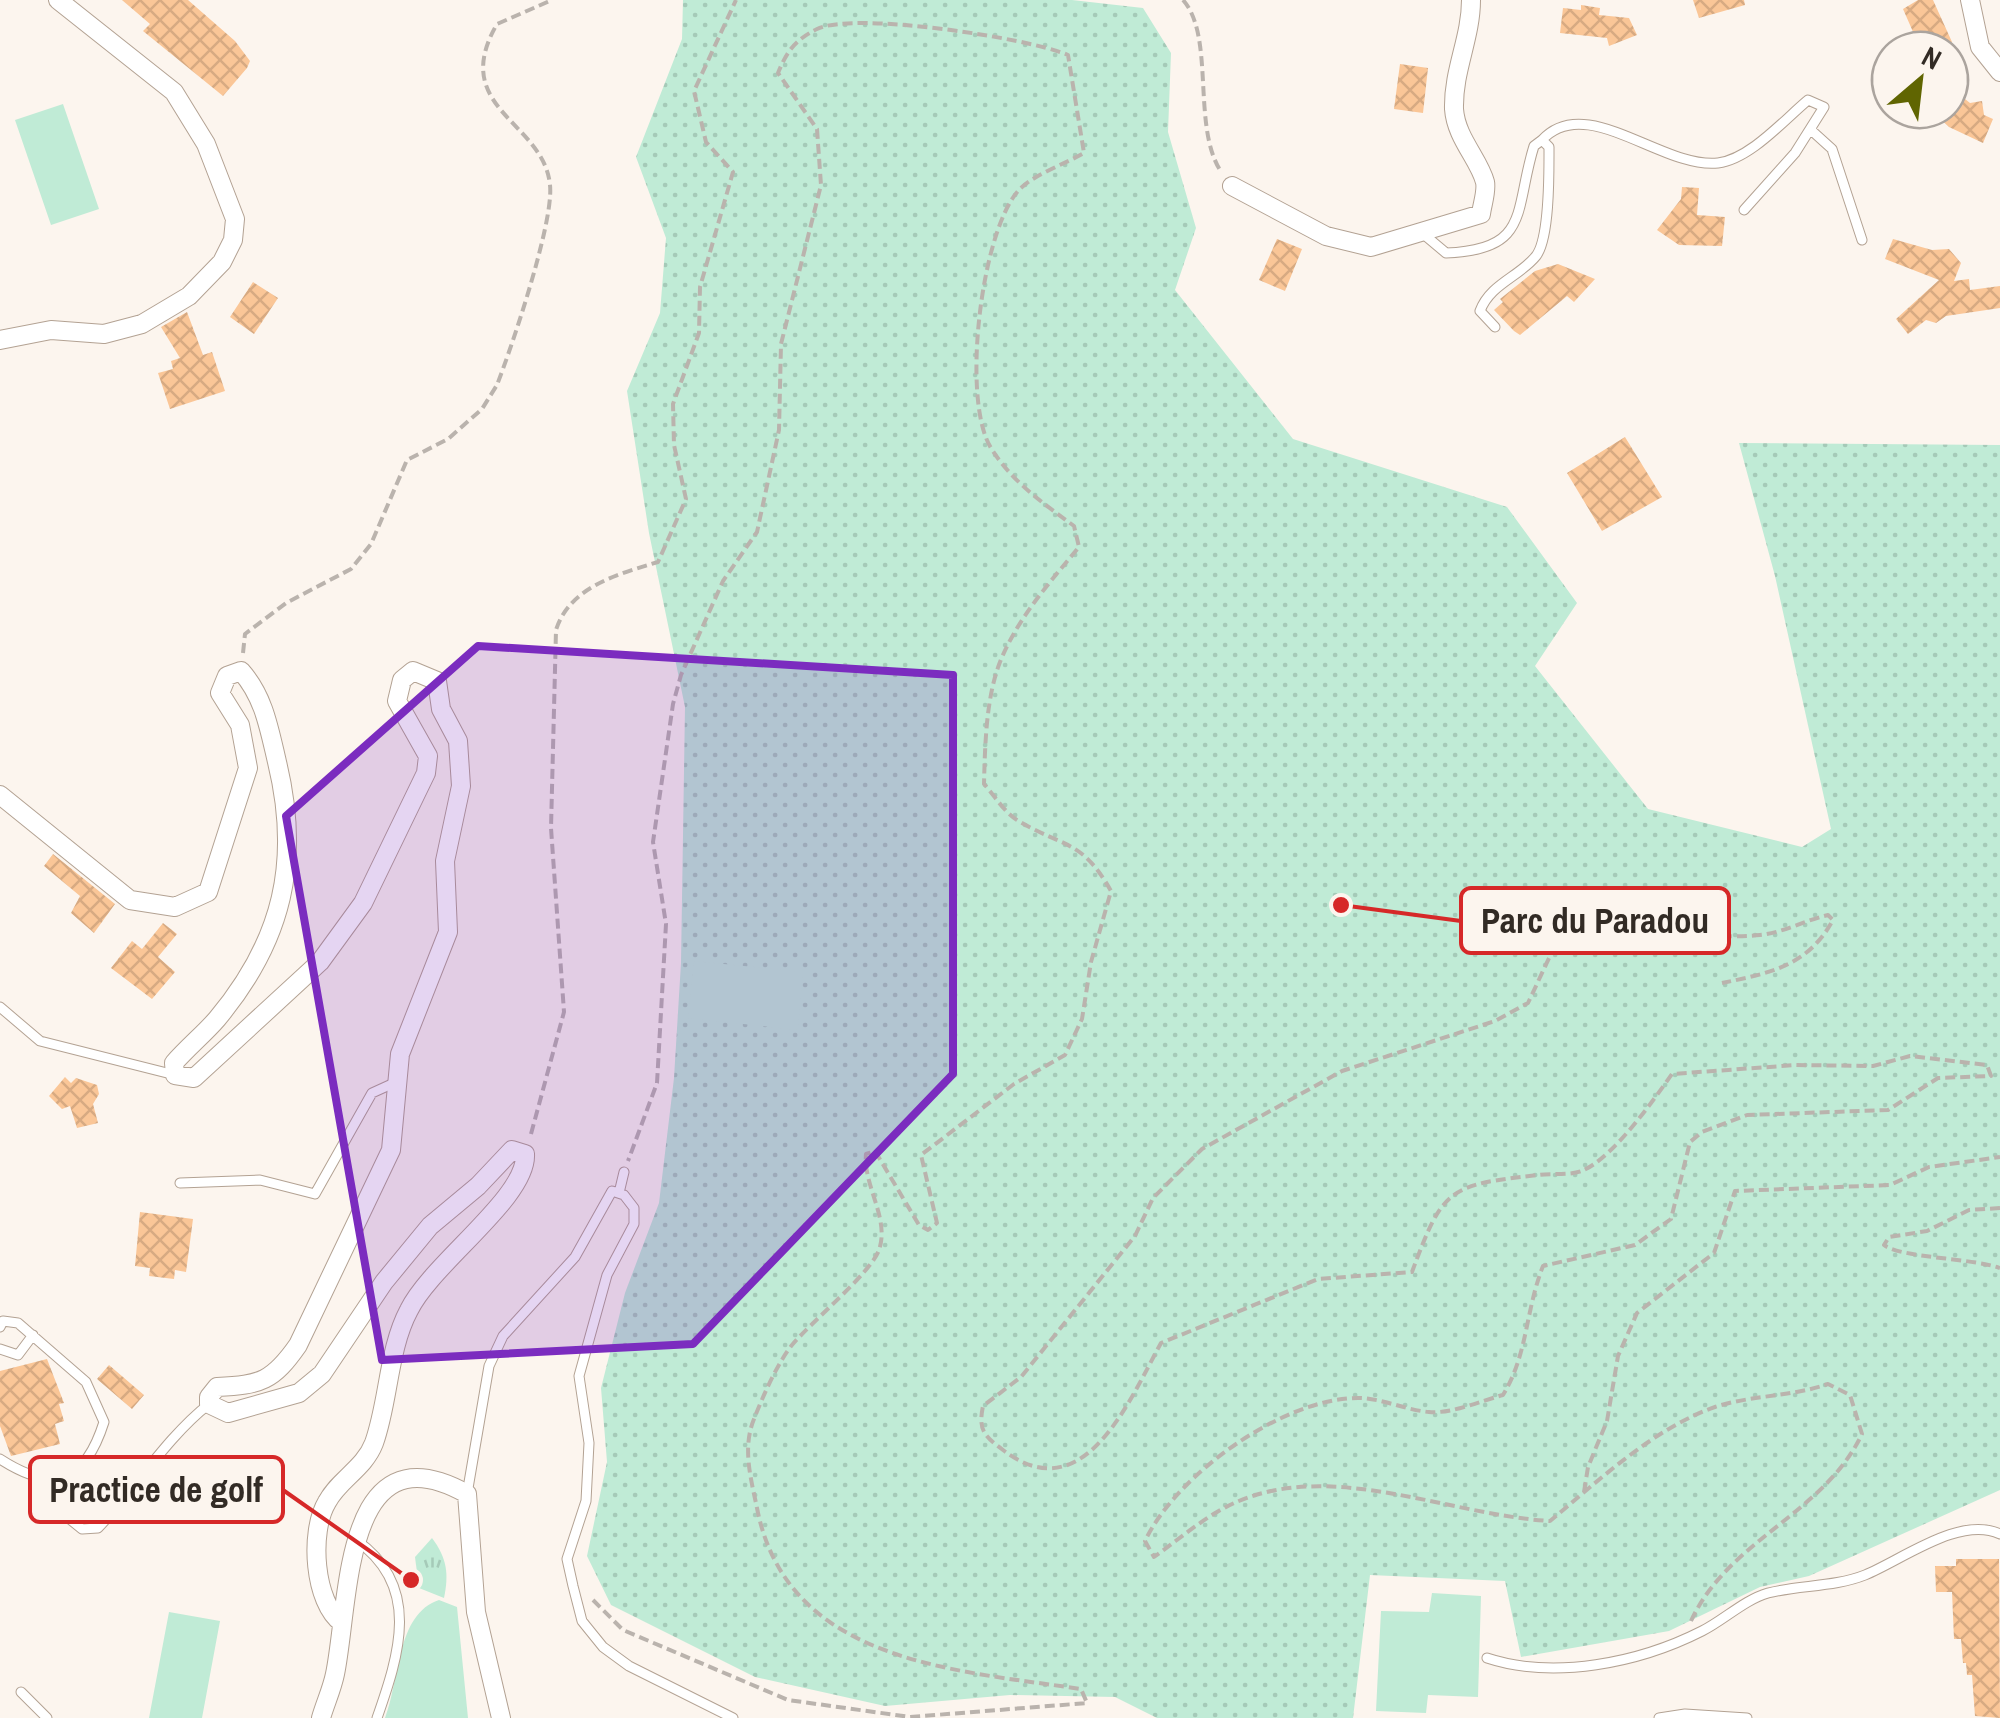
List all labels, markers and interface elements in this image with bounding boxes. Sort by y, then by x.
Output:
north arrow [1870,30,1970,130]
text: N [1915,37,1948,79]
callout: Parc du Paradou [1461,888,1729,953]
text: Parc du Paradou [1481,897,1709,944]
callout: Practice de golf [30,1457,283,1522]
text: Practice de golf [49,1466,263,1513]

